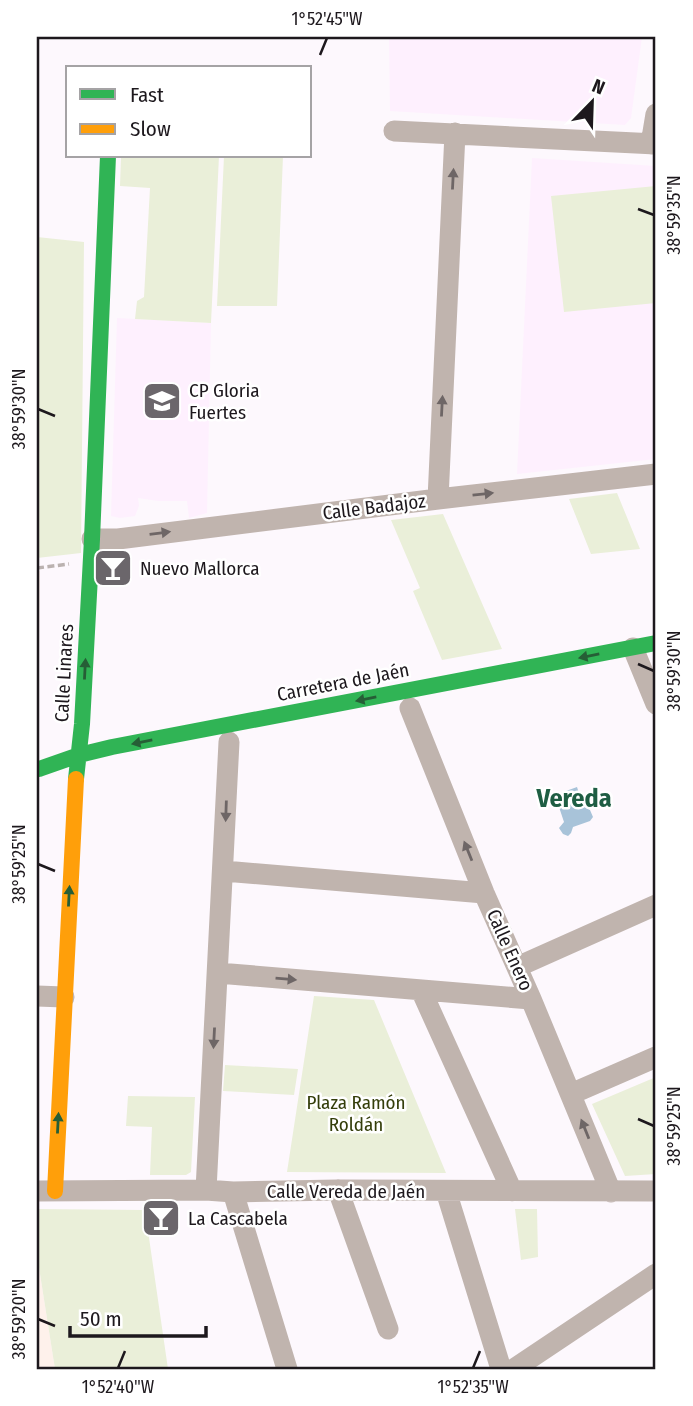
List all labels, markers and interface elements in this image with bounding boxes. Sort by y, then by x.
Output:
text: 1°52'45"W [292,8,363,30]
legend [66,66,312,158]
north arrow [556,66,626,136]
text: N [589,74,608,100]
text: Fast [130,82,164,108]
text: Slow [130,116,171,142]
one-way arrow [447,168,458,190]
text: 38°59'35"N [663,175,685,255]
text: 38°59'30"N [8,369,30,449]
place label: CP Gloria Fuertes [189,379,260,424]
school or university icon: CP Gloria Fuertes [141,380,183,422]
one-way arrow [437,395,448,417]
one-way arrow [472,488,494,499]
street label: Calle Badajoz [321,489,427,525]
one-way arrow [149,528,171,539]
bar icon: Nuevo Mallorca [92,547,134,589]
place label: Nuevo Mallorca [140,557,260,580]
street label: Calle Linares [50,623,78,723]
text: 38°59'30"N [663,631,685,711]
one-way arrow [578,651,600,662]
one-way arrow [80,658,91,680]
street label: Carretera de Jaén [275,658,411,706]
one-way arrow [355,694,377,705]
one-way arrow [131,736,153,747]
district label: Vereda [535,783,612,814]
one-way arrow [221,800,232,822]
text: 38°59'25"N [8,824,30,904]
one-way arrow [462,841,473,862]
one-way arrow [64,885,75,907]
street label: Calle Enero [482,906,538,994]
one-way arrow [275,974,297,985]
one-way arrow [209,1027,220,1049]
text: 38°59'25"N [663,1086,685,1166]
park label: Plaza Ramón Roldán [306,1091,406,1136]
one-way arrow [53,1112,64,1134]
one-way arrow [579,1118,590,1139]
street label: Calle Vereda de Jaén [267,1180,425,1203]
bar icon: La Cascabela [140,1197,182,1239]
place label: La Cascabela [188,1207,288,1230]
text: 38°59'20"N [8,1279,30,1359]
scale bar [70,1294,206,1338]
text: 50 m [80,1306,122,1332]
text: 1°52'40"W [82,1376,155,1398]
text: 1°52'35"W [437,1376,509,1398]

